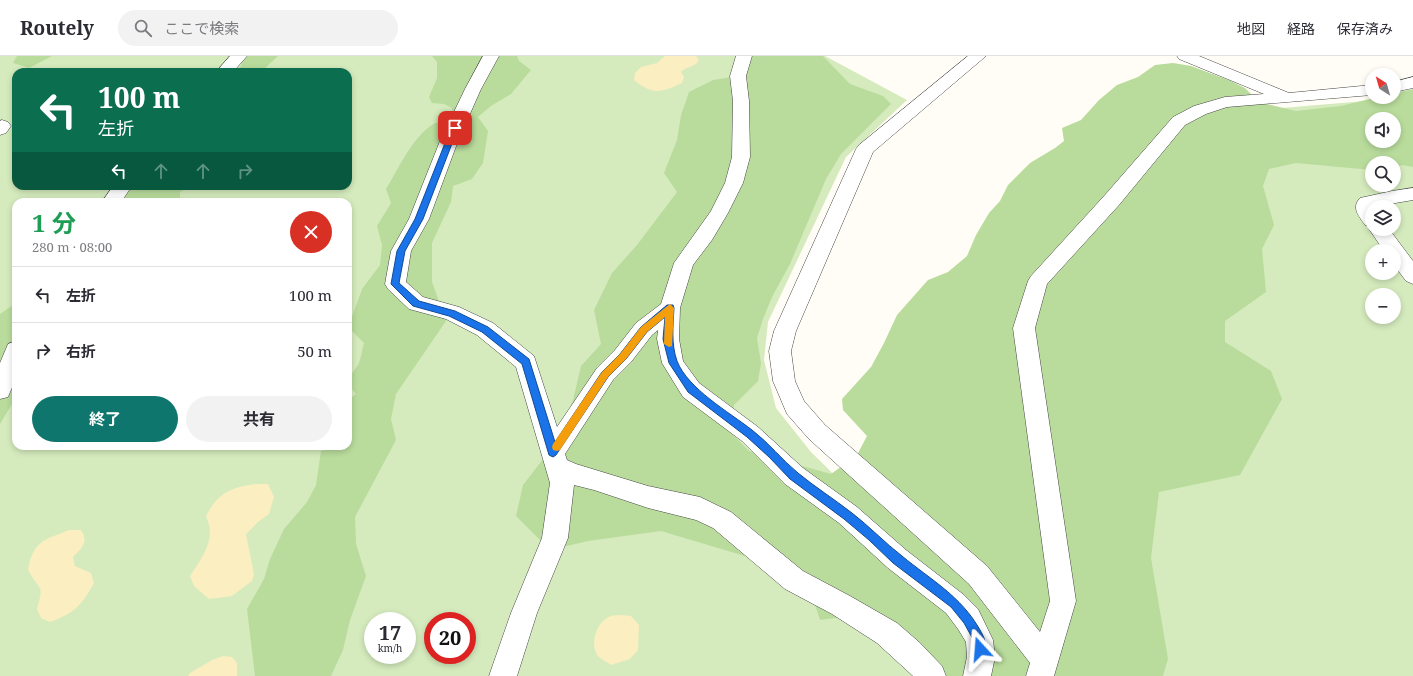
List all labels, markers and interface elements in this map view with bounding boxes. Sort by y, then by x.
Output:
search box [118,10,398,46]
text: Routely [20,15,94,41]
icon: search [132,17,154,39]
text: ここで検索 [164,18,239,38]
text: 地図 [1237,19,1265,38]
text: 経路 [1287,19,1315,38]
text: 保存済み [1337,19,1393,38]
north arrow [1365,68,1401,104]
map controls [1365,68,1401,324]
text: 100 m [98,78,180,116]
icon: left [32,84,84,136]
pin [438,111,472,145]
button: sound [1365,112,1401,148]
text: 左折 [98,116,134,140]
icon: arrive [444,117,466,139]
button: search [1365,156,1401,192]
icon: left [108,160,130,182]
icon: ahead [150,160,172,182]
icon: ahead [192,160,214,182]
icon: right [234,160,256,182]
button: layers [1365,200,1401,236]
text: 1 分 [32,206,76,239]
button: close [290,211,332,253]
text: 280 m · 08:00 [32,238,112,256]
button: + [1365,244,1401,280]
icon: left [32,284,54,306]
text: 左折 [66,285,96,305]
text: 100 m [289,285,332,305]
button: − [1365,288,1401,324]
icon: right [32,340,54,362]
text: 右折 [66,341,96,361]
text: 50 m [297,341,332,361]
button: 終了 [32,396,178,442]
button: 共有 [186,396,332,442]
speed limit sign: 20 [424,612,476,664]
text: 17 [379,619,401,646]
position arrow [959,628,1001,670]
text: km/h [378,641,402,655]

